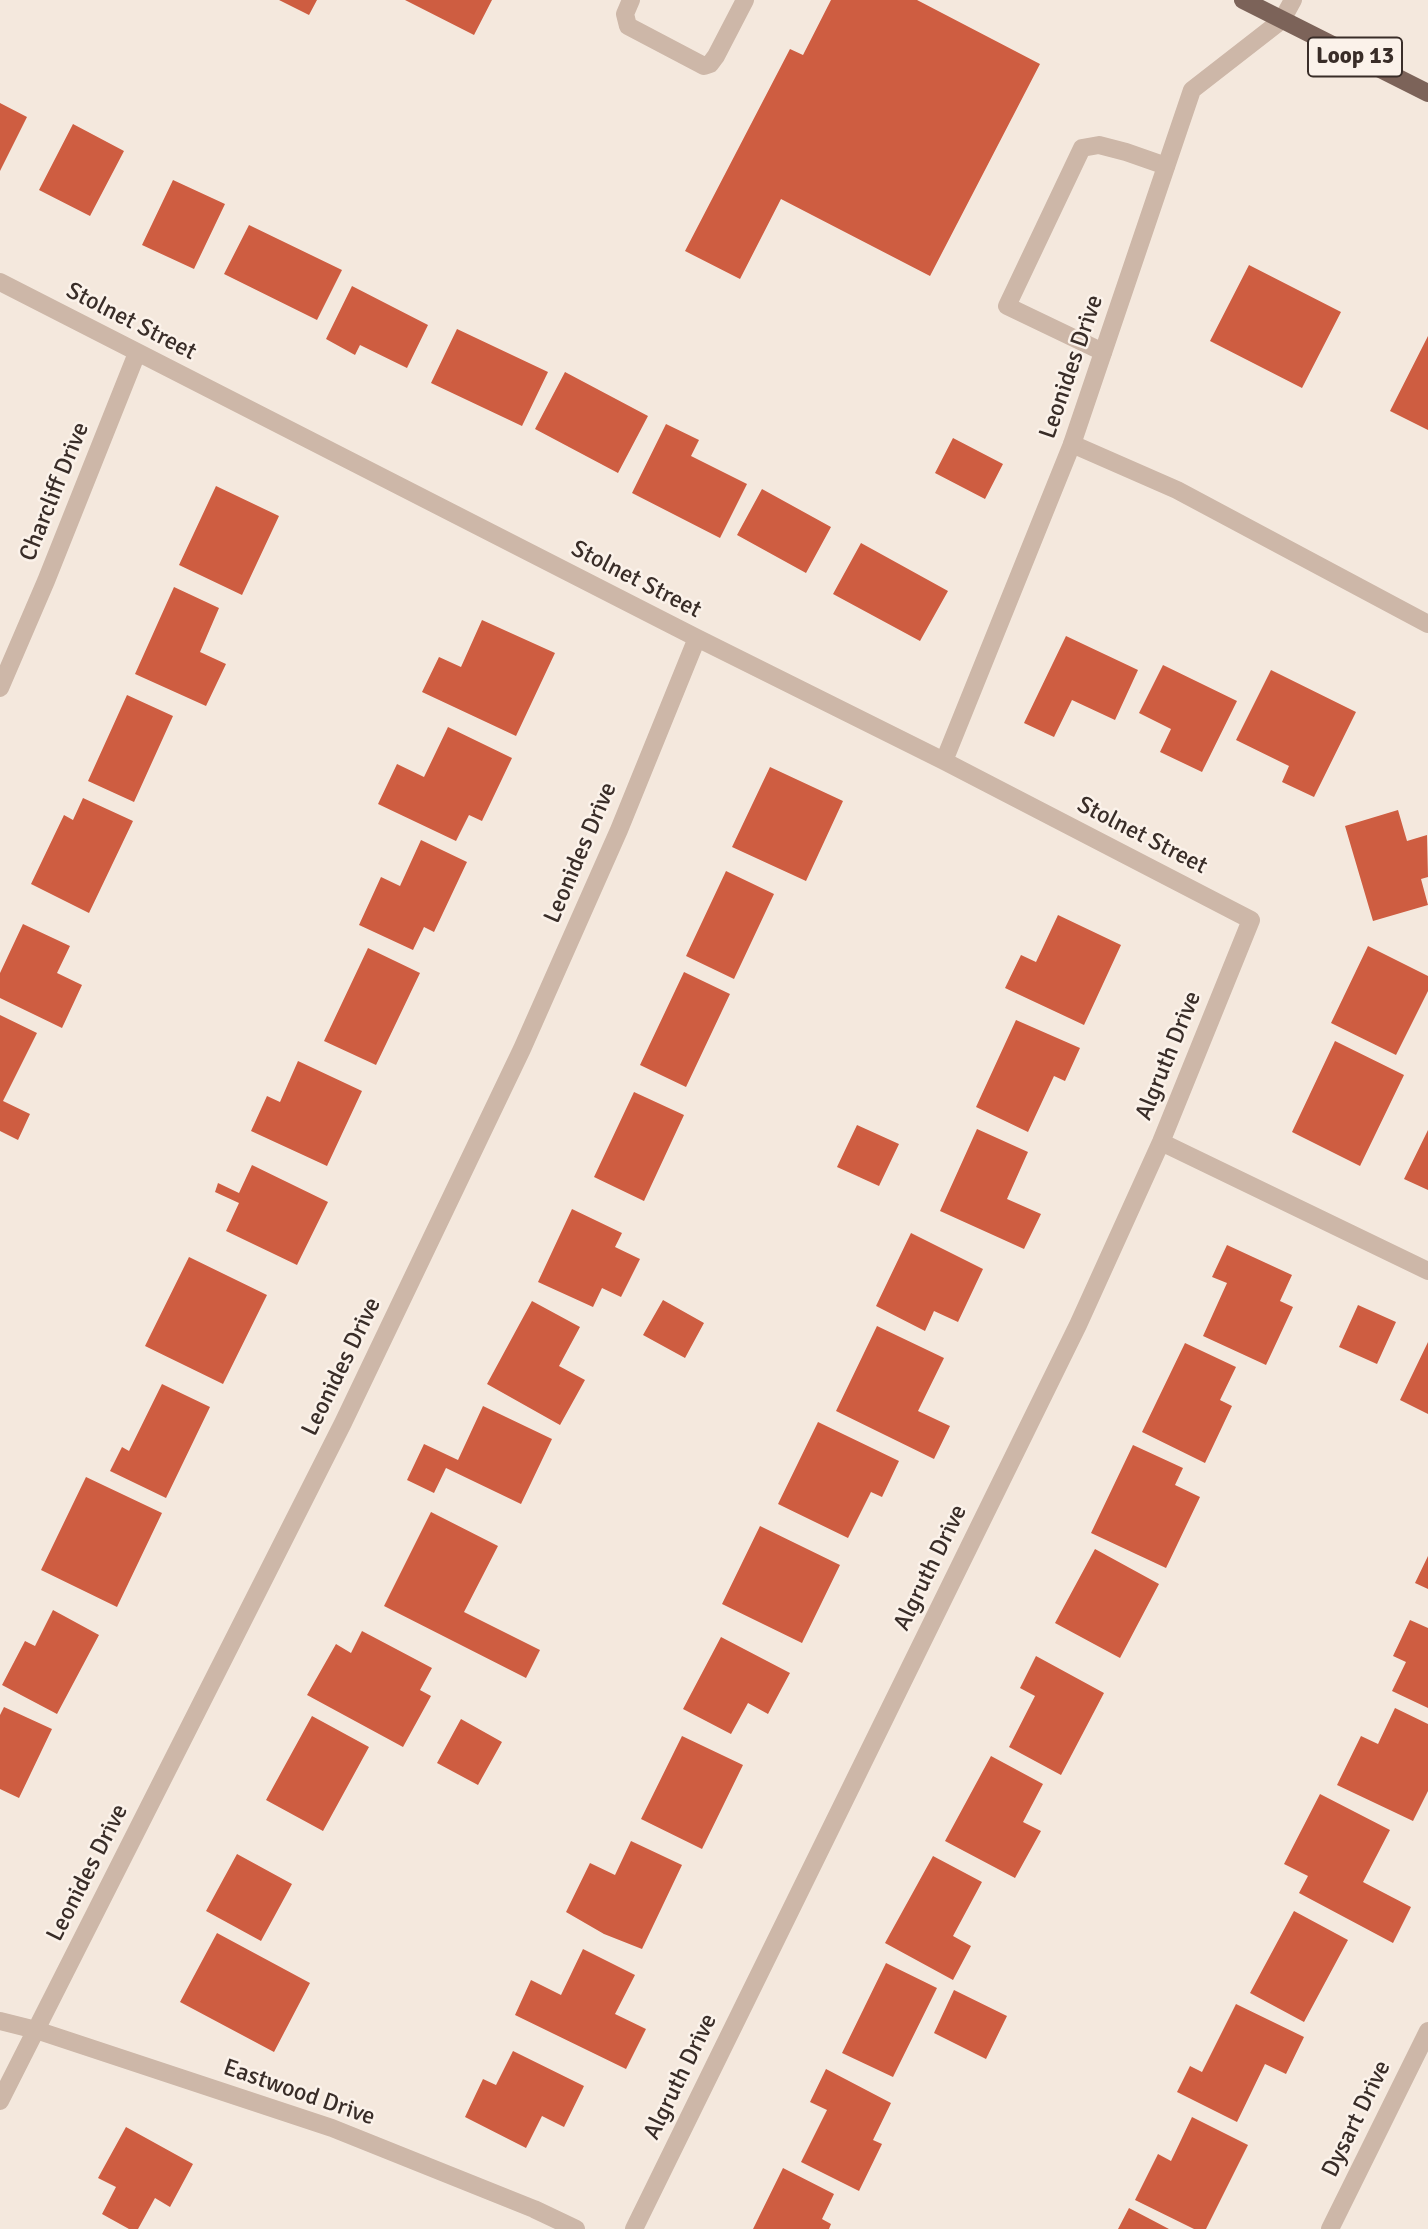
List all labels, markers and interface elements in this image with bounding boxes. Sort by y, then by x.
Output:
road number: Loop 13 [1308,38,1402,76]
street label: Stolnet Street [61,277,201,367]
street label: Leonides Drive [1034,291,1110,443]
street label: Charcliff Drive [14,418,96,566]
street label: Stolnet Street [566,535,706,625]
street label: Leonides Drive [538,778,624,928]
street label: Stolnet Street [1072,791,1212,881]
street label: Algruth Drive [1130,987,1208,1125]
street label: Leonides Drive [296,1293,388,1441]
street label: Algruth Drive [888,1500,974,1636]
street label: Leonides Drive [41,1800,135,1946]
street label: Algruth Drive [638,2009,724,2145]
street label: Eastwood Drive [219,2054,379,2132]
street label: Dysart Drive [1316,2056,1398,2182]

